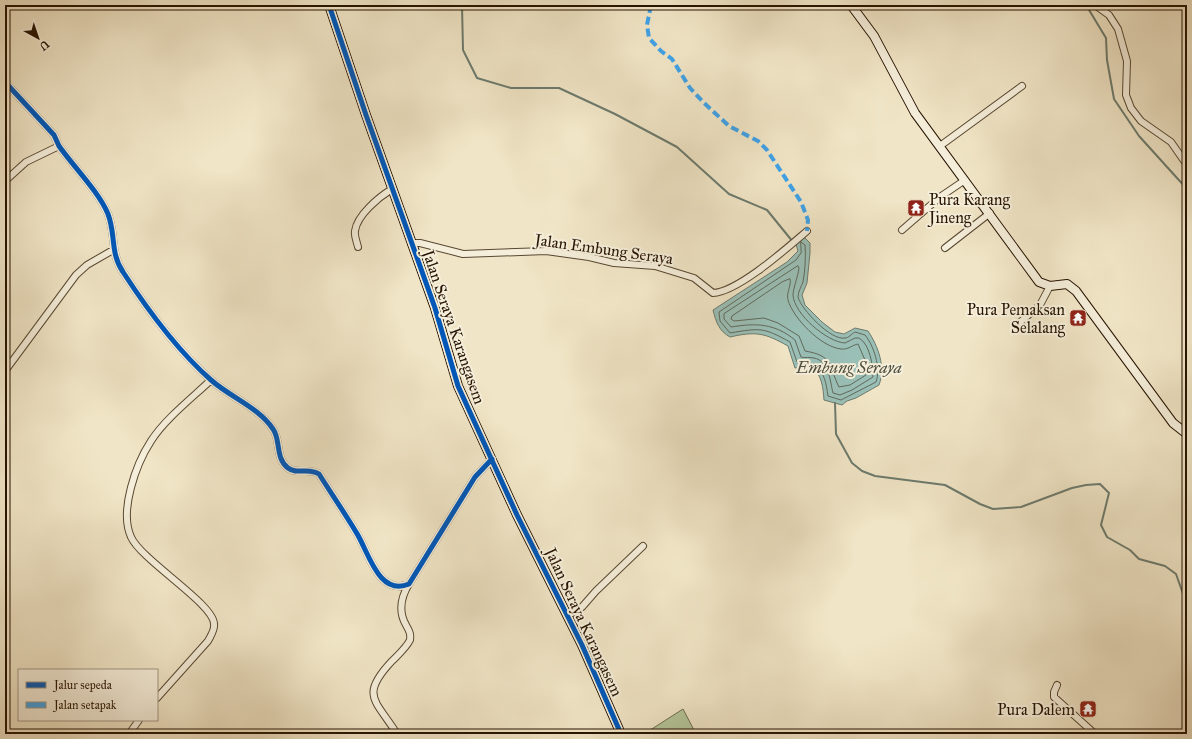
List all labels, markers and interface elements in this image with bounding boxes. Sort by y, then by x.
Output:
north arrow [18,18,58,58]
text: U [36,38,52,53]
place label: Pura Karang Jineng [927,190,1010,228]
temple icon: Pura Karang Jineng [906,198,926,218]
street label: Jalan Embung Seraya [532,230,675,269]
street label: Jalan Seraya Karangasem [417,246,489,407]
place label: Pura Pemaksan Selalang [967,300,1066,338]
temple icon: Pura Pemaksan Selalang [1068,308,1088,328]
water label: Embung Seraya [795,357,902,378]
street label: Jalan Seraya Karangasem [539,543,627,700]
legend [18,669,158,721]
text: Jalur sepeda [52,678,113,693]
text: Jalan setapak [52,698,117,713]
temple icon: Pura Dalem [1078,699,1098,719]
place label: Pura Dalem [997,700,1076,719]

